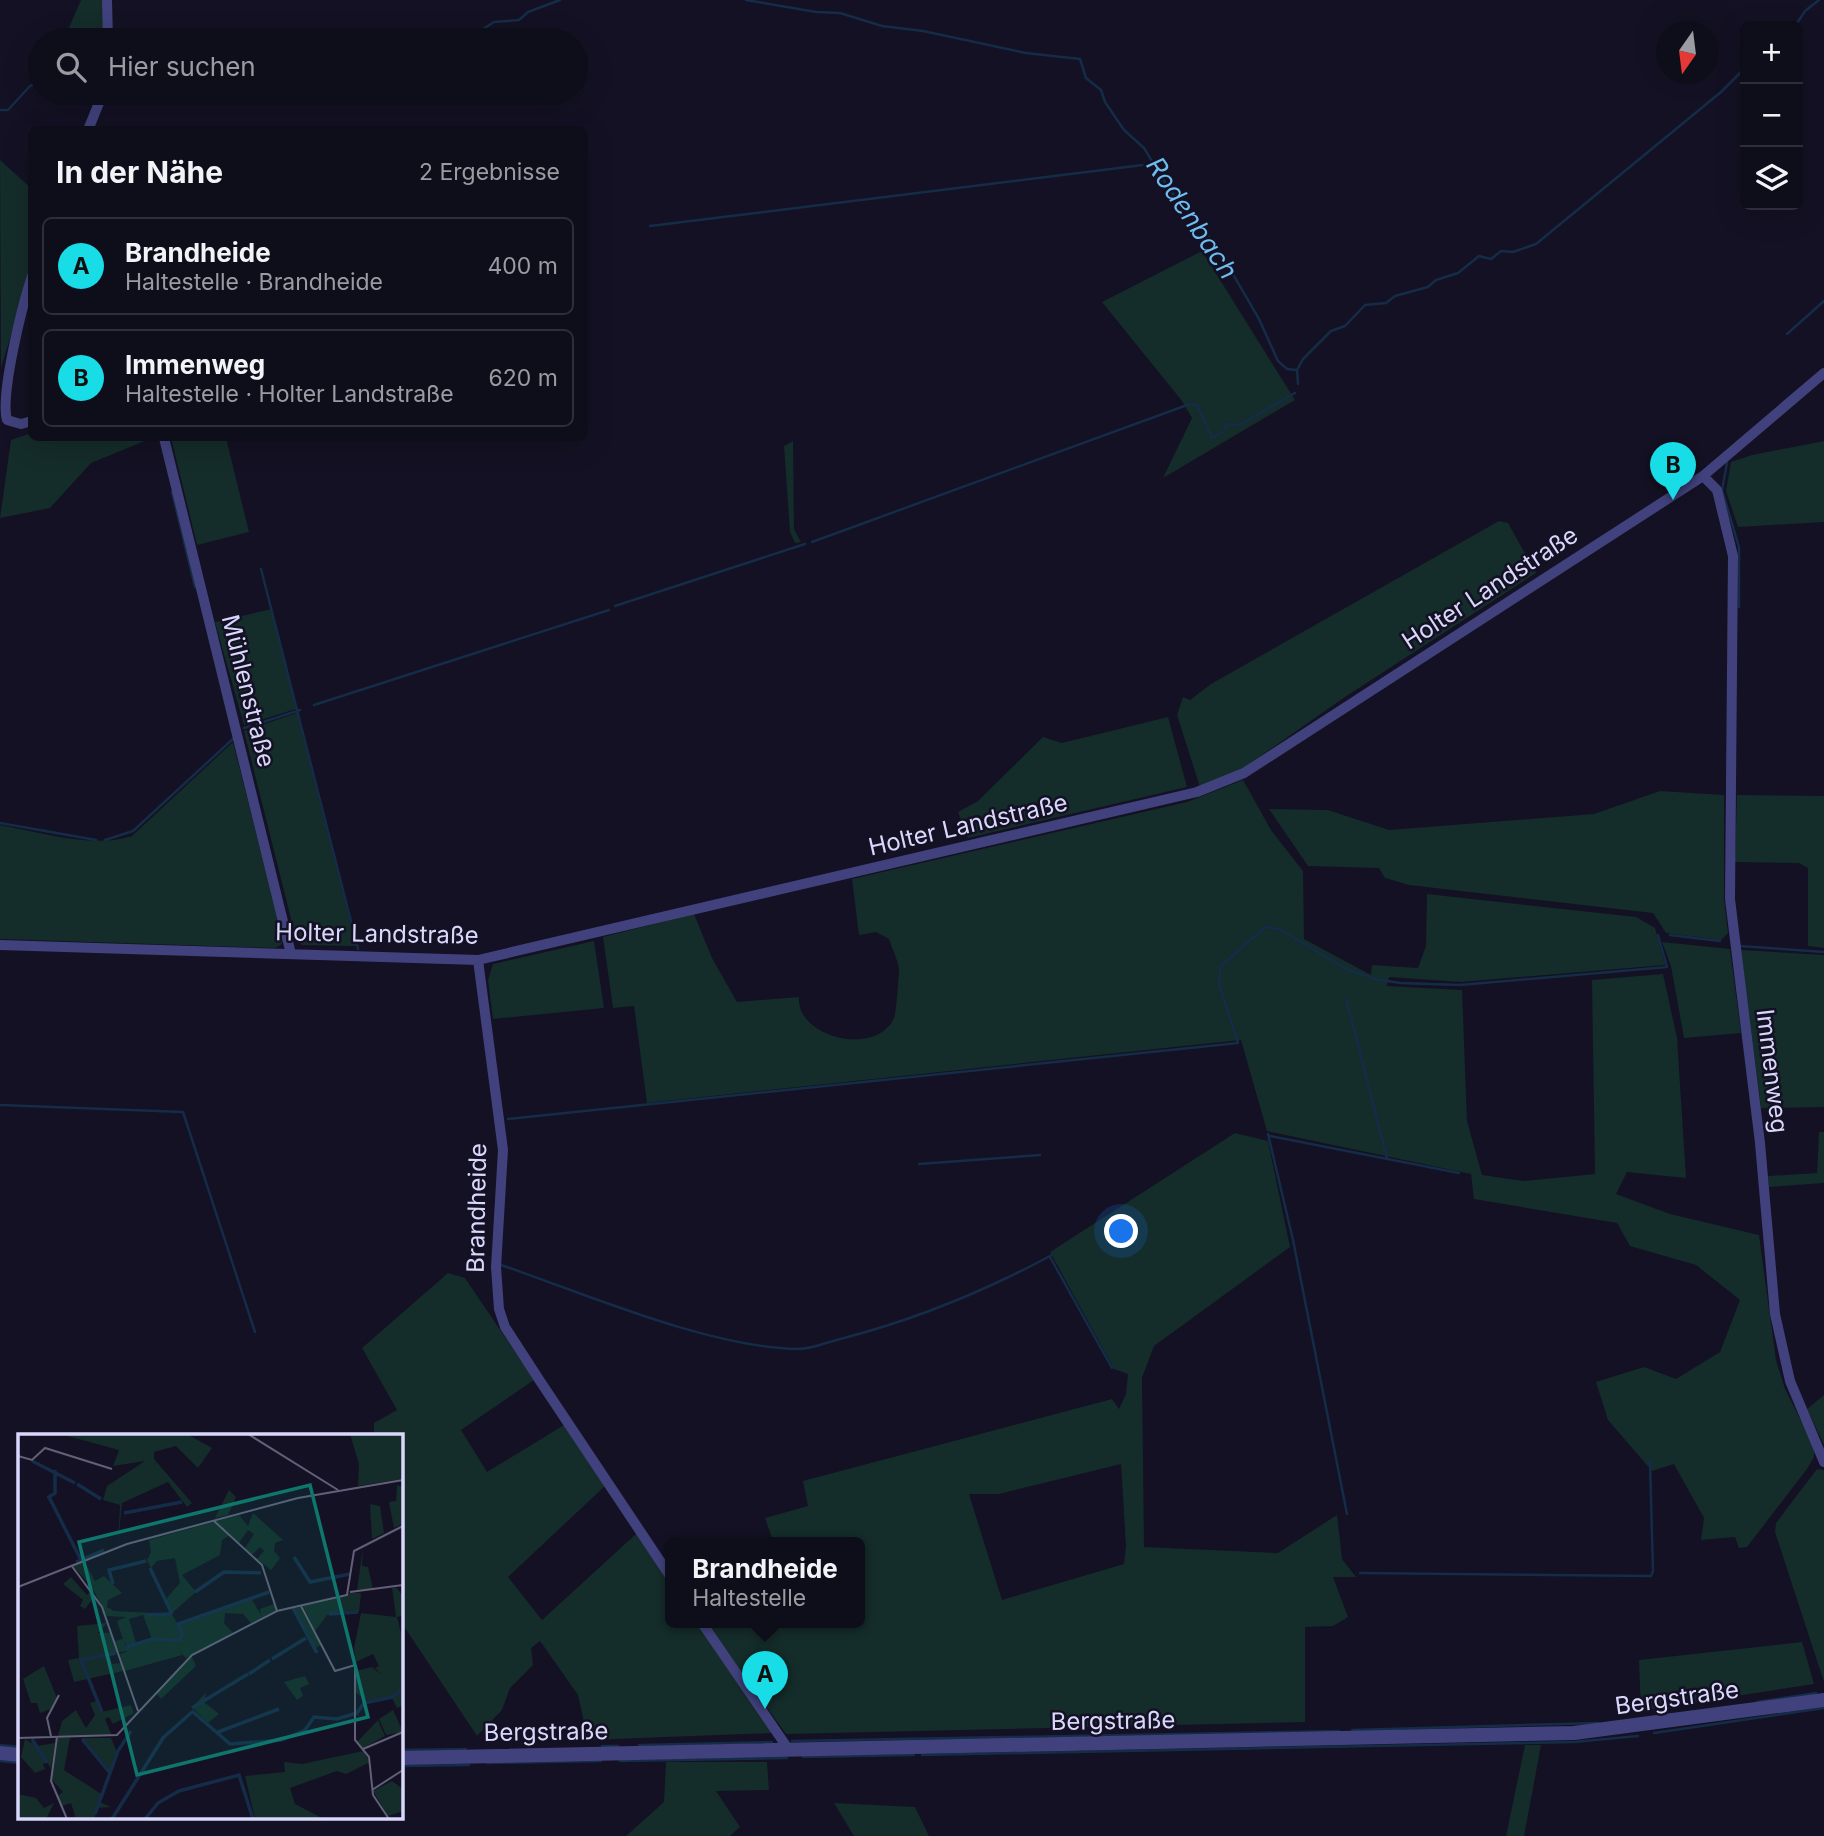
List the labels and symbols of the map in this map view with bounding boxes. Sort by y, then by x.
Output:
north arrow [1656,21,1719,84]
water label: Rodenbach [1140,151,1245,285]
pin: B [1650,442,1696,500]
street label: Holter Landstraße [1396,520,1583,655]
street label: Mühlenstraße [216,612,281,770]
street label: Holter Landstraße [865,787,1070,862]
street label: Holter Landstraße [275,917,479,950]
street label: Immenweg [1751,1007,1794,1135]
street label: Brandheide [461,1143,492,1273]
your location [1104,1214,1138,1248]
inset map [18,1434,402,1818]
pin: A [742,1651,788,1709]
street label: Bergstraße [1613,1674,1741,1721]
street label: Bergstraße [1050,1705,1176,1736]
street label: Bergstraße [483,1716,609,1747]

